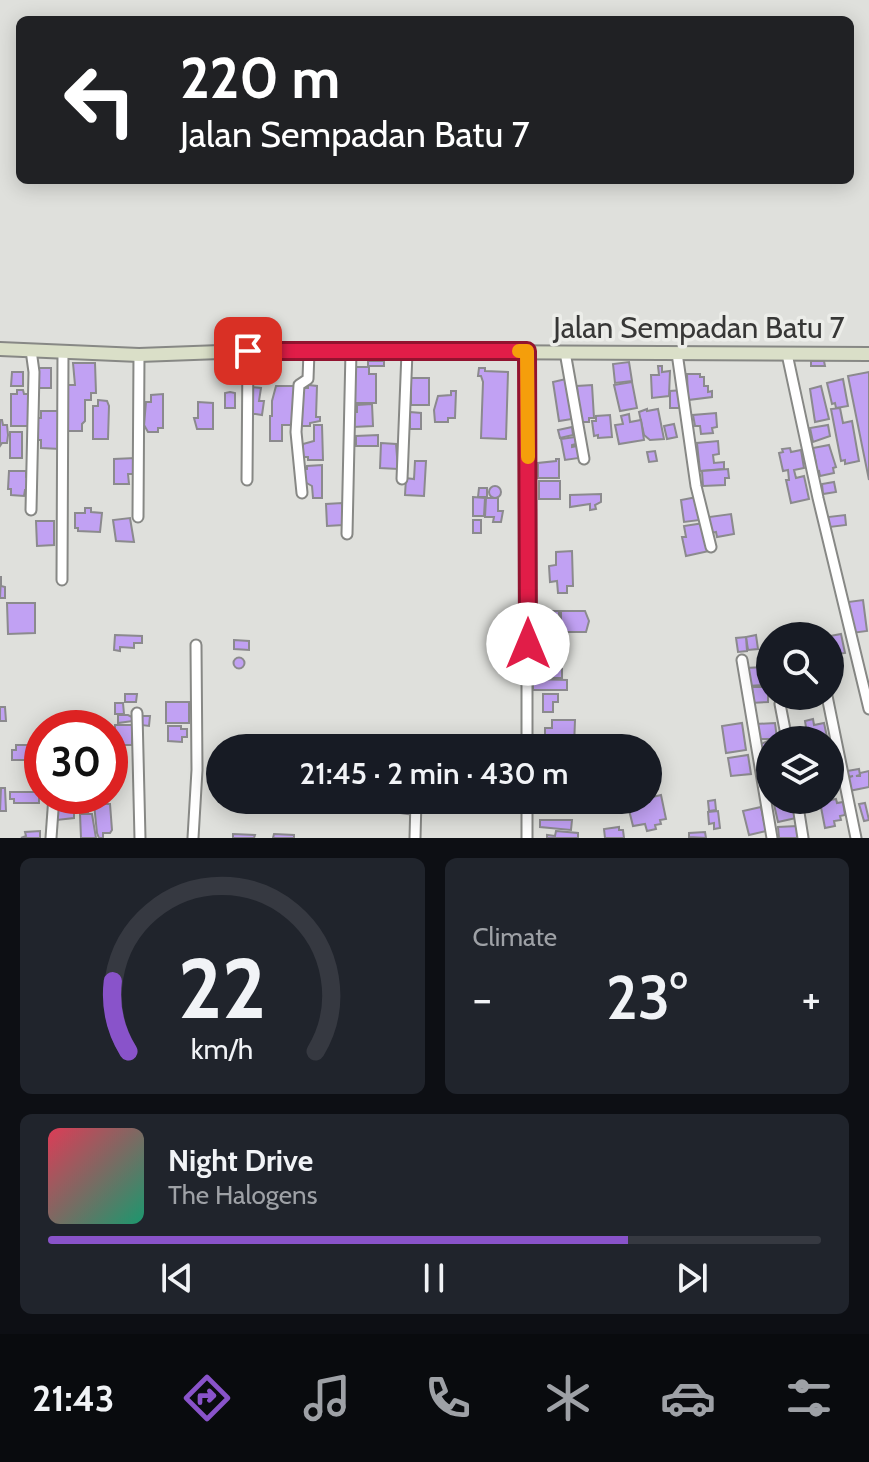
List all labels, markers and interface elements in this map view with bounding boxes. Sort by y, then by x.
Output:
text: 220 m [180,44,340,112]
icon: left [48,48,152,152]
text: Jalan Sempadan Batu 7 [180,112,530,156]
street label: Jalan Sempadan Batu 7 [552,309,845,346]
pin [214,317,282,385]
icon: arrive [226,329,270,373]
position arrow [486,602,570,686]
map controls [756,622,844,814]
button: search [756,622,844,710]
speed limit sign: 30 [24,710,128,814]
button: layers [756,726,844,814]
text: 21:45 · 2 min · 430 m [300,755,568,792]
text: Climate [473,921,557,953]
text: 22 [178,938,266,1039]
text: 23° [606,961,687,1034]
text: − [473,972,492,1025]
text: + [802,972,821,1025]
text: km/h [191,1031,254,1066]
text: Night Drive [168,1142,313,1179]
text: The Halogens [168,1179,317,1211]
icon: previous [155,1256,199,1300]
icon: pause [412,1256,456,1300]
icon: next [670,1256,714,1300]
icon: directions [179,1370,235,1426]
icon: music [299,1370,355,1426]
icon: phone [420,1370,476,1426]
icon: climate [540,1370,596,1426]
icon: car [660,1370,716,1426]
icon: filters [781,1370,837,1426]
text: 21:43 [32,1376,114,1420]

